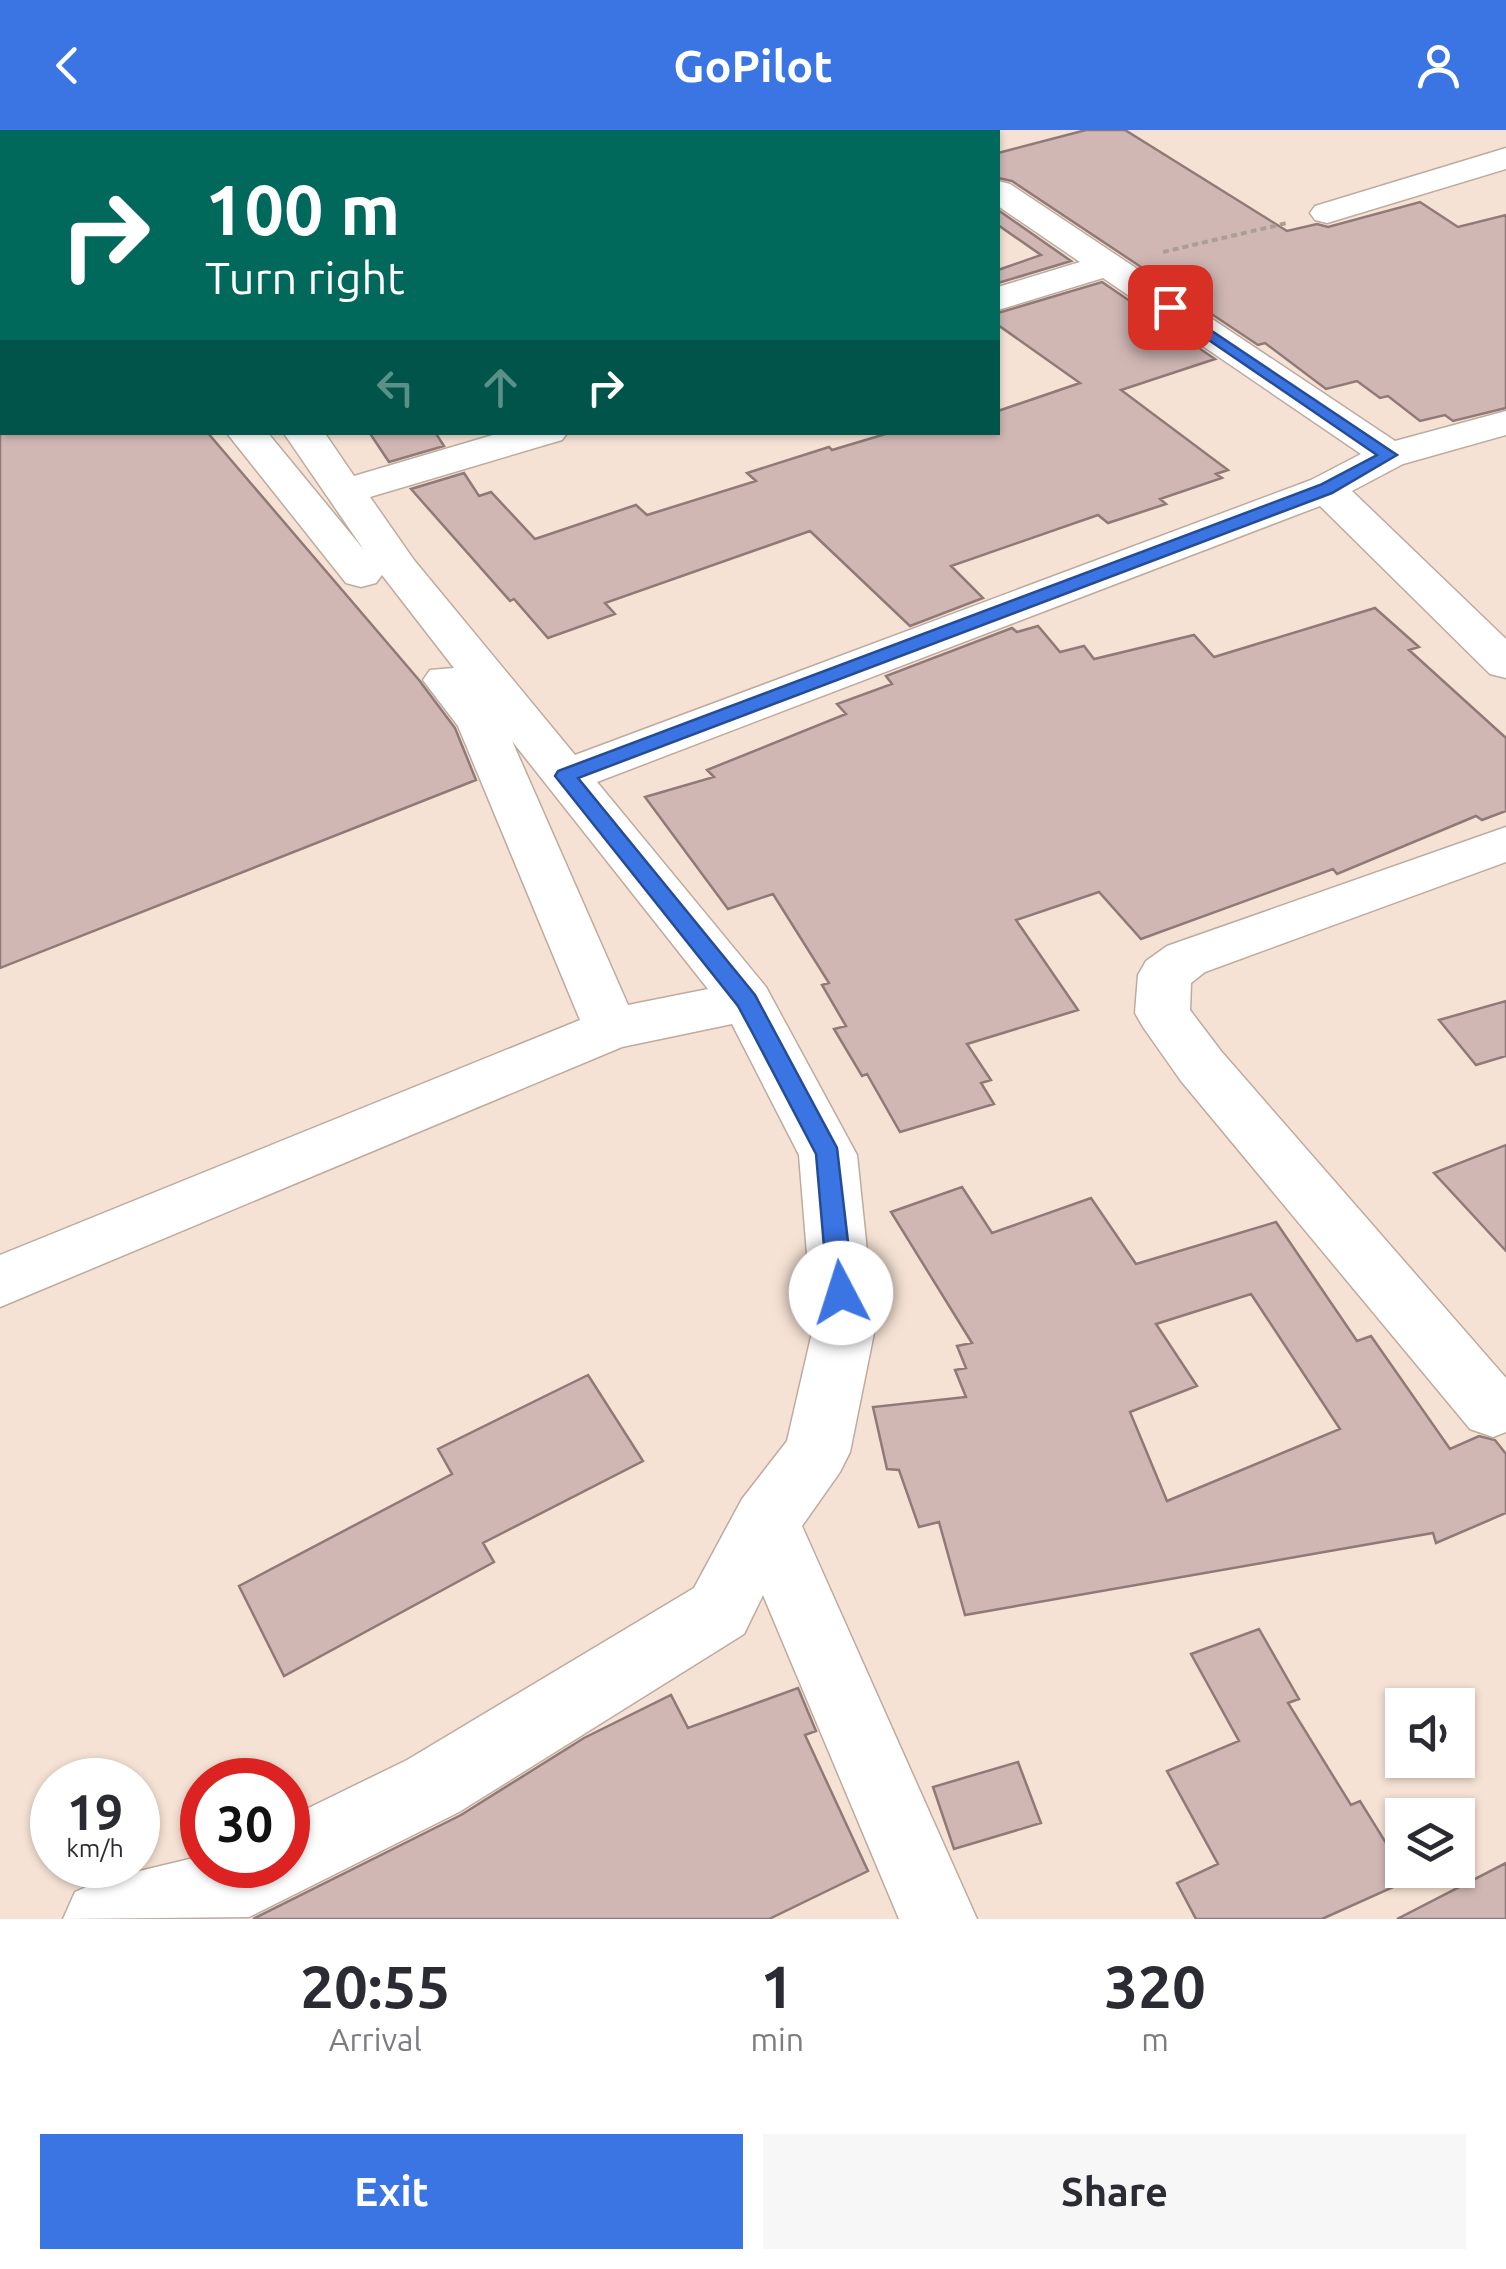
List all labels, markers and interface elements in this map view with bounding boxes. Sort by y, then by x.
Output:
icon: back [40,38,95,93]
icon: person [1411,38,1466,93]
text: GoPilot [673,40,833,91]
icon: right [40,170,170,300]
text: 100 m [205,170,400,248]
text: Turn right [205,252,405,303]
pin [1128,265,1213,350]
icon: arrive [1143,280,1198,335]
icon: left [368,360,423,415]
icon: ahead [473,360,528,415]
icon: right [578,360,633,415]
position arrow [789,1241,893,1345]
map controls [1385,1688,1475,1888]
button: sound [1385,1688,1475,1778]
speed limit sign: 30 [180,1758,310,1888]
text: 19 [67,1783,123,1839]
button: layers [1385,1798,1475,1888]
text: km/h [66,1834,124,1862]
text: 20:55 [300,1952,450,2019]
text: 1 [760,1952,794,2019]
text: 320 [1104,1952,1206,2019]
text: Arrival [329,2021,422,2057]
text: min [750,2021,804,2057]
text: m [1141,2021,1169,2057]
button: Exit [40,2134,743,2249]
button: Share [763,2134,1466,2249]

